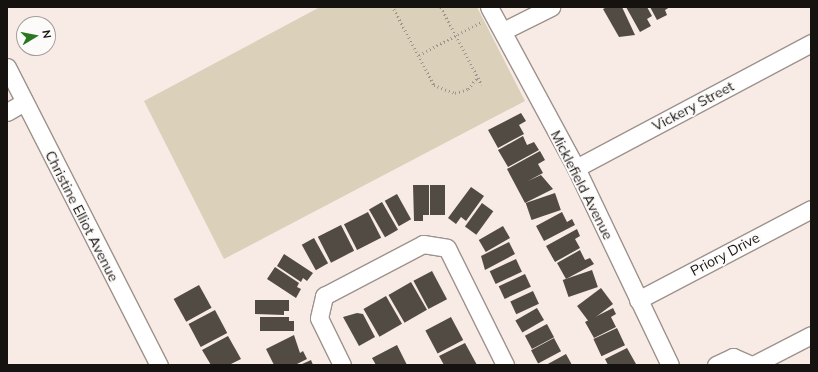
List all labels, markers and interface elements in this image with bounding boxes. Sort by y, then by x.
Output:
north arrow [16,16,56,56]
text: N [39,29,54,39]
street label: Vickery Street [649,77,737,135]
street label: Micklefield Avenue [547,128,617,242]
street label: Christine Elliot Avenue [42,148,122,284]
street label: Priory Drive [688,229,762,279]

